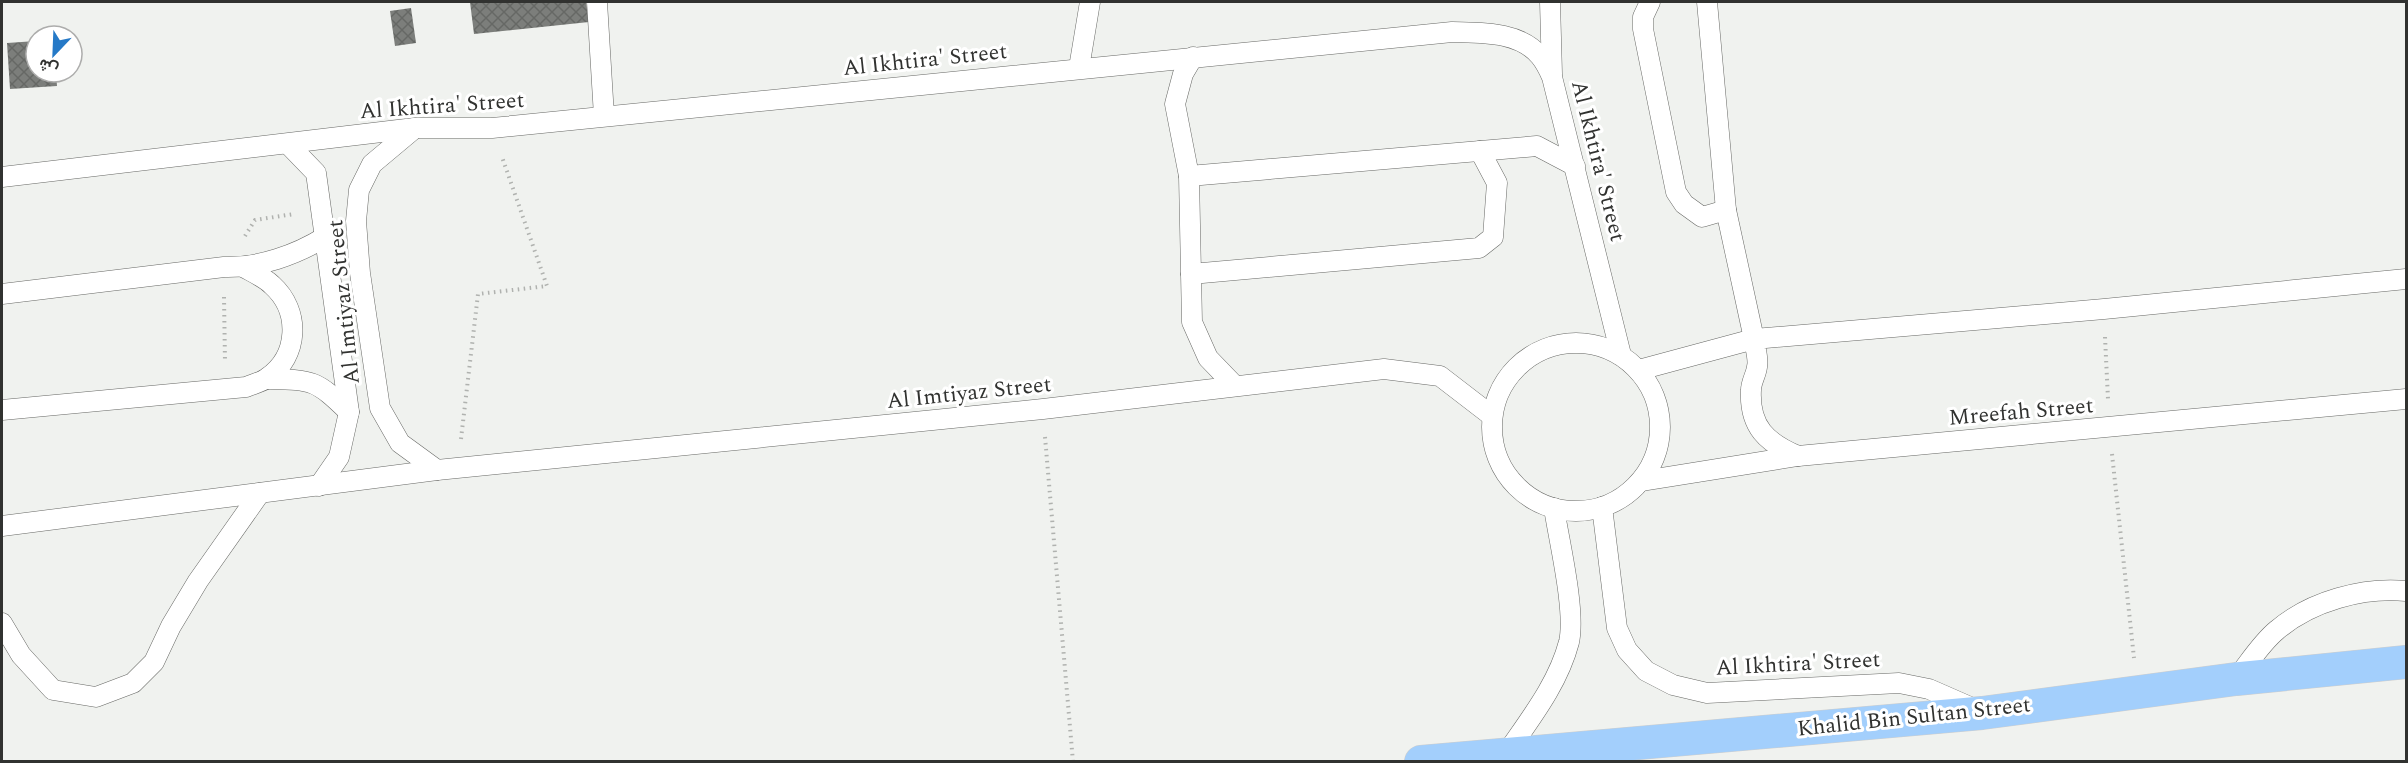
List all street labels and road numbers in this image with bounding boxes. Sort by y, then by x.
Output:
street label: Al Ikhtira' Street [841,35,1009,85]
street label: Al Ikhtira' Street [1562,77,1634,245]
street label: Al Ikhtira' Street [359,84,526,128]
street label: Al Imtiyaz Street [319,218,369,386]
street label: Al Imtiyaz Street [885,368,1053,418]
street label: Mreefah Street [1947,389,2095,435]
street label: Al Ikhtira' Street [1715,643,1881,685]
street label: Khalid Bin Sultan Street [1796,688,2033,746]

